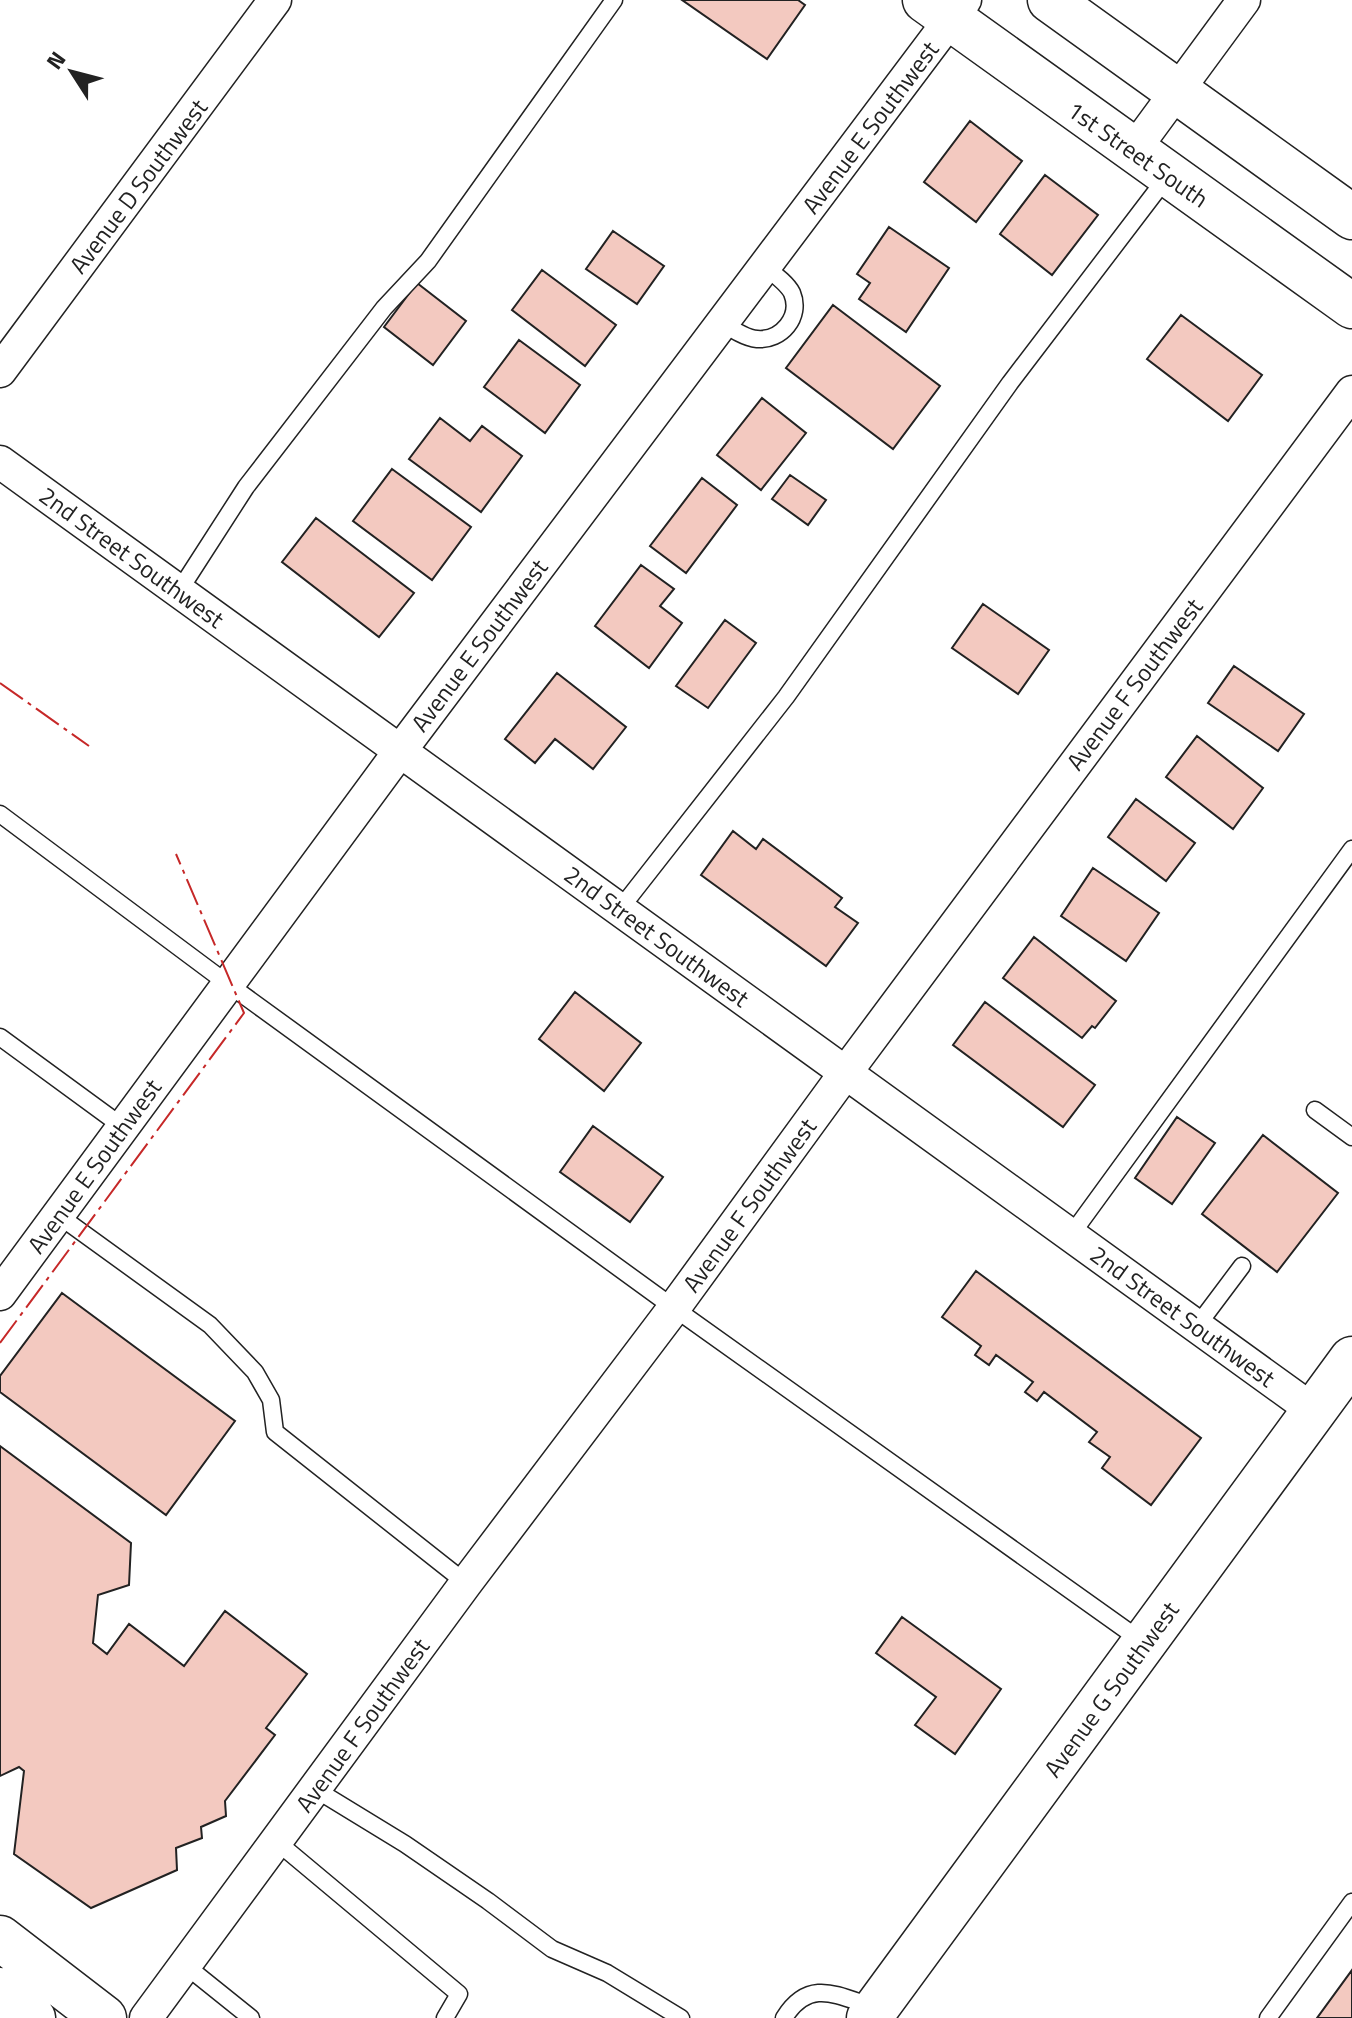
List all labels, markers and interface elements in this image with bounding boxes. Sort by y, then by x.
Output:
north arrow [32,32,112,112]
street label: Avenue E Southwest [793,32,947,221]
text: N [38,44,74,76]
street label: Avenue D Southwest [60,91,216,281]
street label: 1st Street South [1060,92,1216,216]
street label: 2nd Street Southwest [32,478,232,637]
street label: Avenue E Southwest [402,550,556,739]
street label: Avenue F Southwest [1057,590,1211,778]
street label: 2nd Street Southwest [557,857,757,1016]
street label: Avenue E Southwest [18,1071,170,1261]
street label: Avenue F Southwest [673,1110,825,1300]
street label: 2nd Street Southwest [1083,1237,1283,1396]
street label: Avenue G Southwest [1035,1593,1188,1784]
street label: Avenue F Southwest [286,1630,438,1820]

